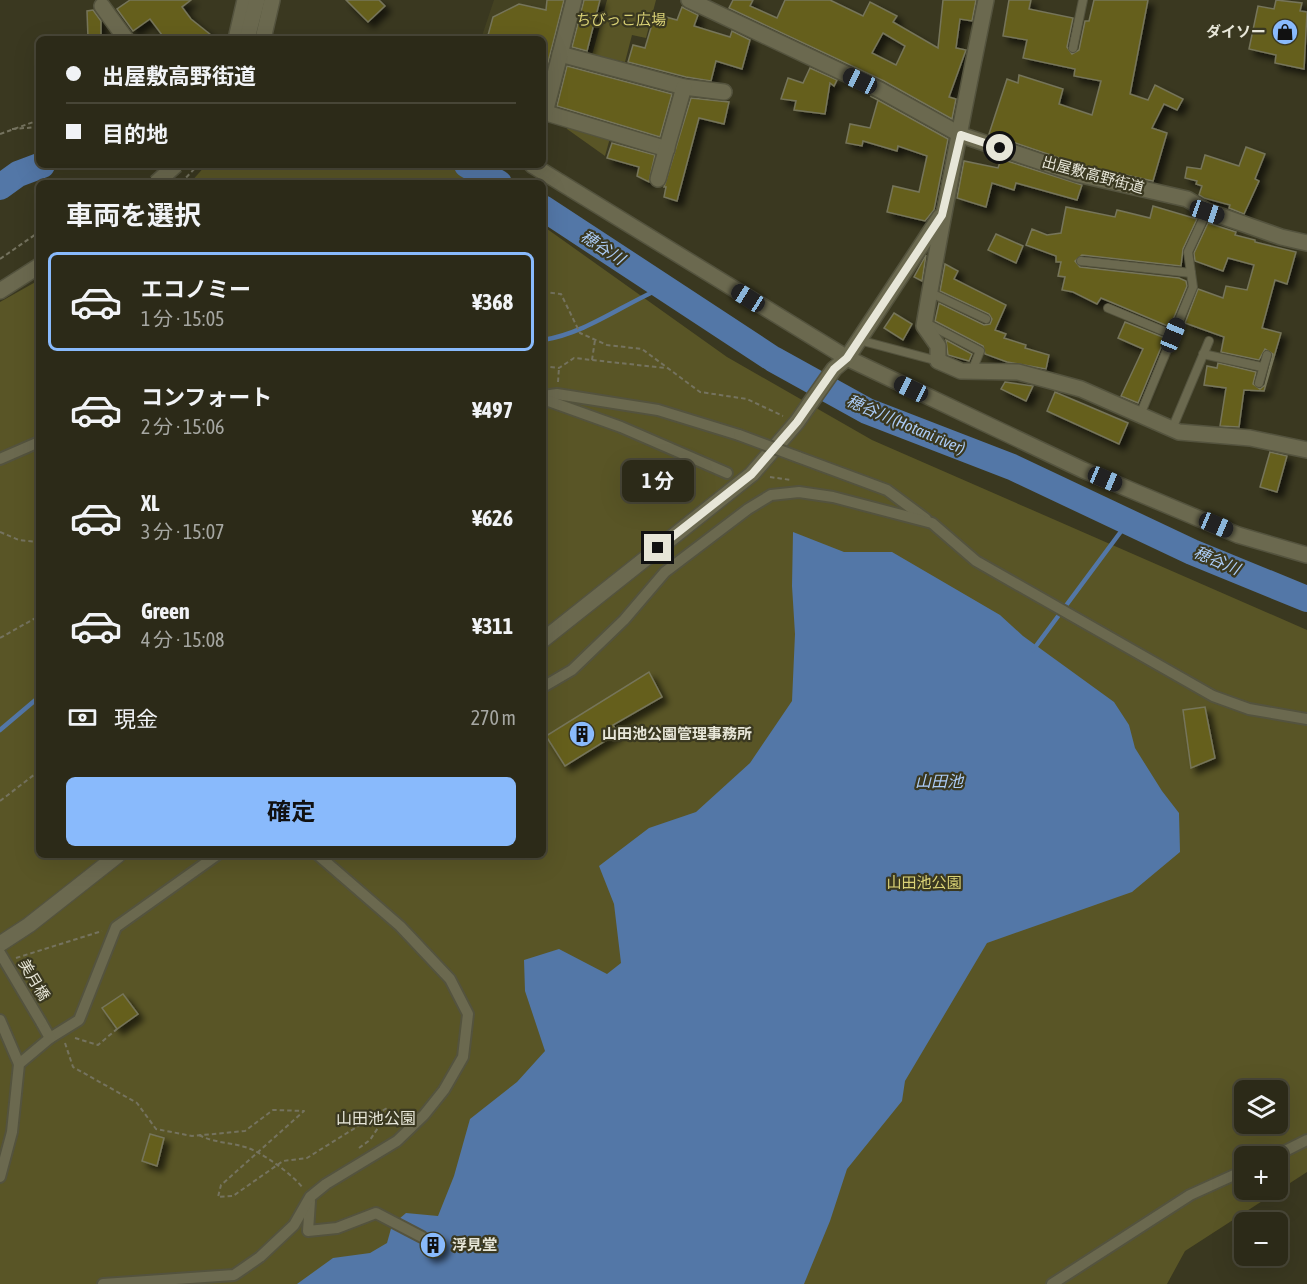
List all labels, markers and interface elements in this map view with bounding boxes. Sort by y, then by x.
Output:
park label: ちびっこ広場 [576,11,666,28]
shop icon: ダイソー [1270,17,1300,47]
place label: ダイソー [1206,23,1266,40]
text: 出屋敷高野街道 [102,63,256,89]
car [840,65,880,97]
text: 目的地 [102,121,168,147]
route start [986,134,1013,161]
street label: 出屋敷高野街道 [1040,153,1146,196]
car [1187,198,1227,226]
text: 車両を選択 [66,200,201,231]
water label: 穂谷川 [578,226,630,269]
icon: car [69,275,123,329]
text: エコノミー [141,276,251,302]
car [728,281,768,315]
text: ¥368 [472,289,513,315]
text: 1 分 · 15:05 [141,307,224,330]
car [1158,315,1188,355]
car [891,373,931,405]
icon: car [69,383,123,437]
text: コンフォート [141,384,272,410]
water label: 穂谷川 (Hotani river) [844,391,968,458]
text: ¥497 [472,397,513,423]
text: 2 分 · 15:06 [141,415,224,438]
callout: 1 分 [622,461,694,503]
car [1085,464,1125,494]
text: 1 分 [642,469,674,492]
text: XL [141,490,159,516]
icon: car [69,491,123,545]
text: ¥626 [472,505,513,531]
car [1196,510,1236,540]
text: 3 分 · 15:07 [141,520,224,543]
route end [644,534,671,561]
water label: 穂谷川 [1191,542,1244,578]
text: Green [141,598,190,624]
icon: car [69,599,123,653]
text: ¥311 [472,613,513,639]
text: 4 分 · 15:08 [141,628,224,651]
icon: cash [66,701,99,734]
text: 現金 [114,706,158,732]
text: 270 m [471,706,516,729]
building icon: 山田池公園管理事務所 [567,719,597,749]
place label: 山田池公園管理事務所 [602,725,752,742]
water label: 山田池 [915,772,965,790]
button: 確定 [66,777,516,846]
park label: 山田池公園 [886,874,962,891]
street label: 美月橋 [16,956,53,1003]
map controls [1234,1080,1288,1266]
button: layers [1234,1080,1288,1134]
district label: 山田池公園 [336,1109,416,1127]
button: + [1234,1146,1288,1200]
button: − [1234,1212,1288,1266]
building icon: 浮見堂 [418,1230,448,1260]
place label: 浮見堂 [452,1236,497,1253]

